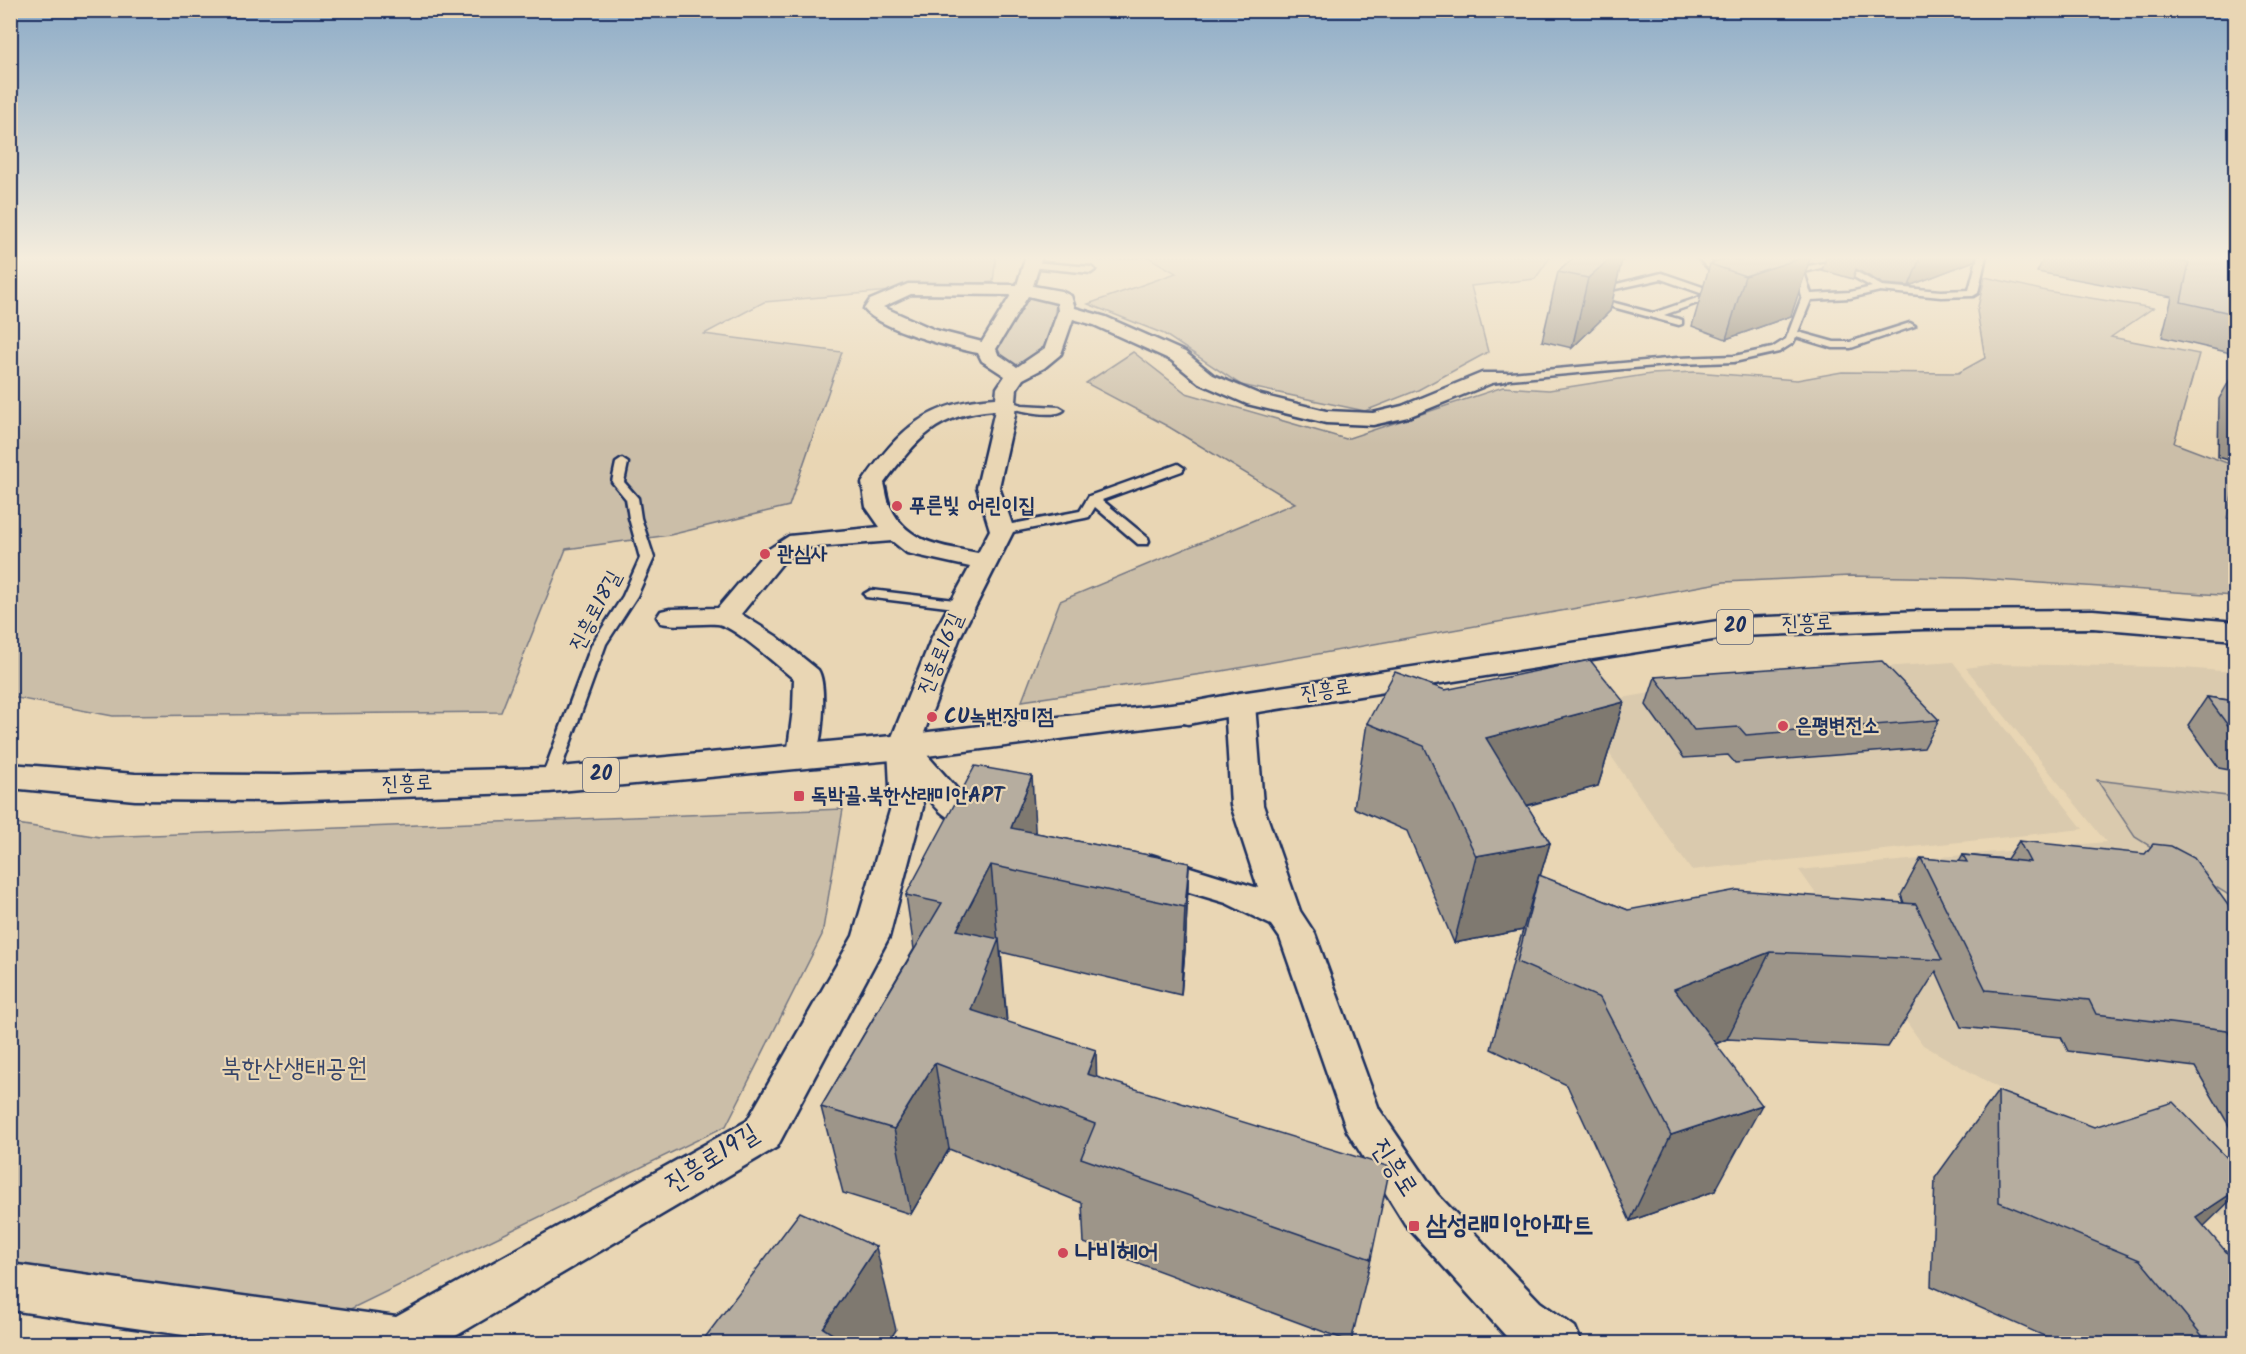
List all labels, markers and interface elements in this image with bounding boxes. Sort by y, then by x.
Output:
place label: 푸른빛 어린이집 [909,490,1035,523]
marker: 푸른빛 어린이집 [890,499,904,513]
place label: 관심사 [777,538,828,571]
marker: 관심사 [758,547,772,561]
street label: 진흥로18길 [561,565,631,657]
street label: 진흥로 [1781,607,1833,641]
street label: 진흥로16길 [909,608,973,700]
road number: 20 [1717,610,1753,644]
street label: 진흥로 [1298,671,1354,711]
place label: CU녹번장미점 [944,701,1054,734]
marker: CU녹번장미점 [925,710,939,724]
place label: 은평변전소 [1795,710,1880,743]
marker: 은평변전소 [1776,719,1790,733]
road number: 20 [583,758,619,792]
street label: 진흥로 [381,767,433,801]
place label: 독박골.북한산래미안APT [811,780,1007,813]
marker: 독박골.북한산래미안APT [792,789,806,803]
park label: 북한산생태공원 [221,1048,367,1090]
street label: 진흥로19길 [657,1113,768,1205]
street label: 진흥로 [1359,1130,1429,1206]
place label: 삼성래미안아파트 [1425,1205,1593,1247]
marker: 삼성래미안아파트 [1407,1219,1421,1233]
place label: 나비헤어 [1075,1232,1159,1274]
marker: 나비헤어 [1056,1246,1070,1260]

